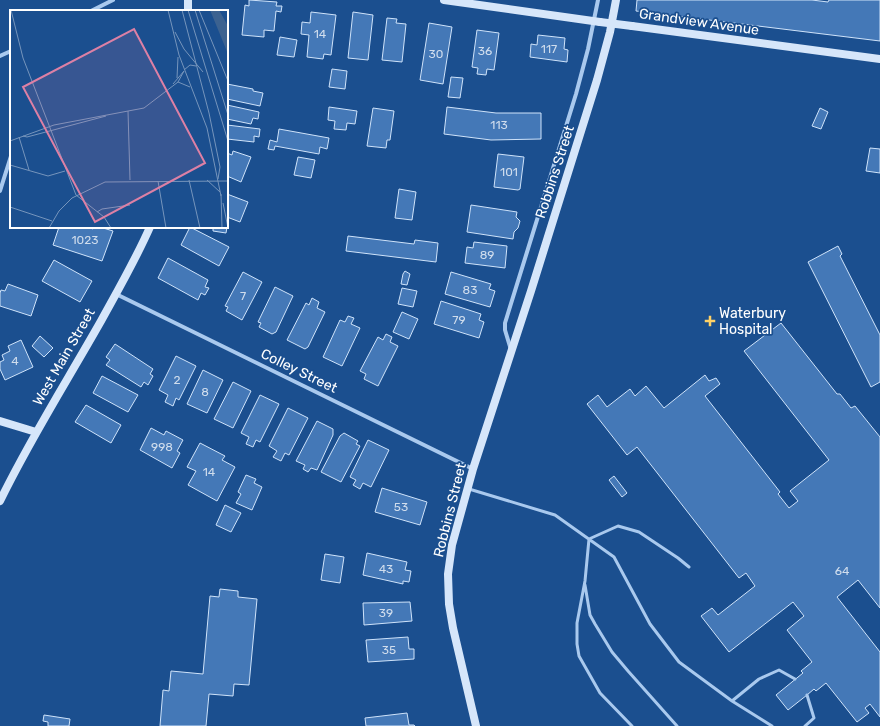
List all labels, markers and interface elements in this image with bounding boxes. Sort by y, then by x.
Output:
street label: Grandview Avenue [638,5,760,39]
inset map [10,10,228,228]
house number: 14 [314,27,327,41]
house number: 117 [541,42,557,56]
house number: 36 [478,44,492,58]
house number: 30 [429,47,443,61]
house number: 113 [490,118,508,132]
street label: Robbins Street [532,123,578,221]
house number: 101 [500,165,518,179]
house number: 1023 [71,233,99,247]
house number: 89 [480,248,494,262]
house number: 83 [463,283,477,297]
house number: 7 [240,289,246,303]
street label: West Main Street [29,305,99,409]
place label: Waterbury Hospital [719,305,786,338]
house number: 79 [452,313,466,327]
marker: Waterbury Hospital [704,315,716,327]
street label: Colley Street [258,345,340,397]
house number: 4 [11,354,19,368]
house number: 2 [173,373,181,387]
house number: 8 [201,385,209,399]
house number: 998 [151,440,173,454]
street label: Robbins Street [430,461,470,559]
house number: 14 [203,465,216,479]
house number: 53 [394,500,408,514]
house number: 43 [379,562,393,576]
house number: 64 [835,564,850,578]
house number: 39 [379,606,393,620]
house number: 35 [382,643,396,657]

